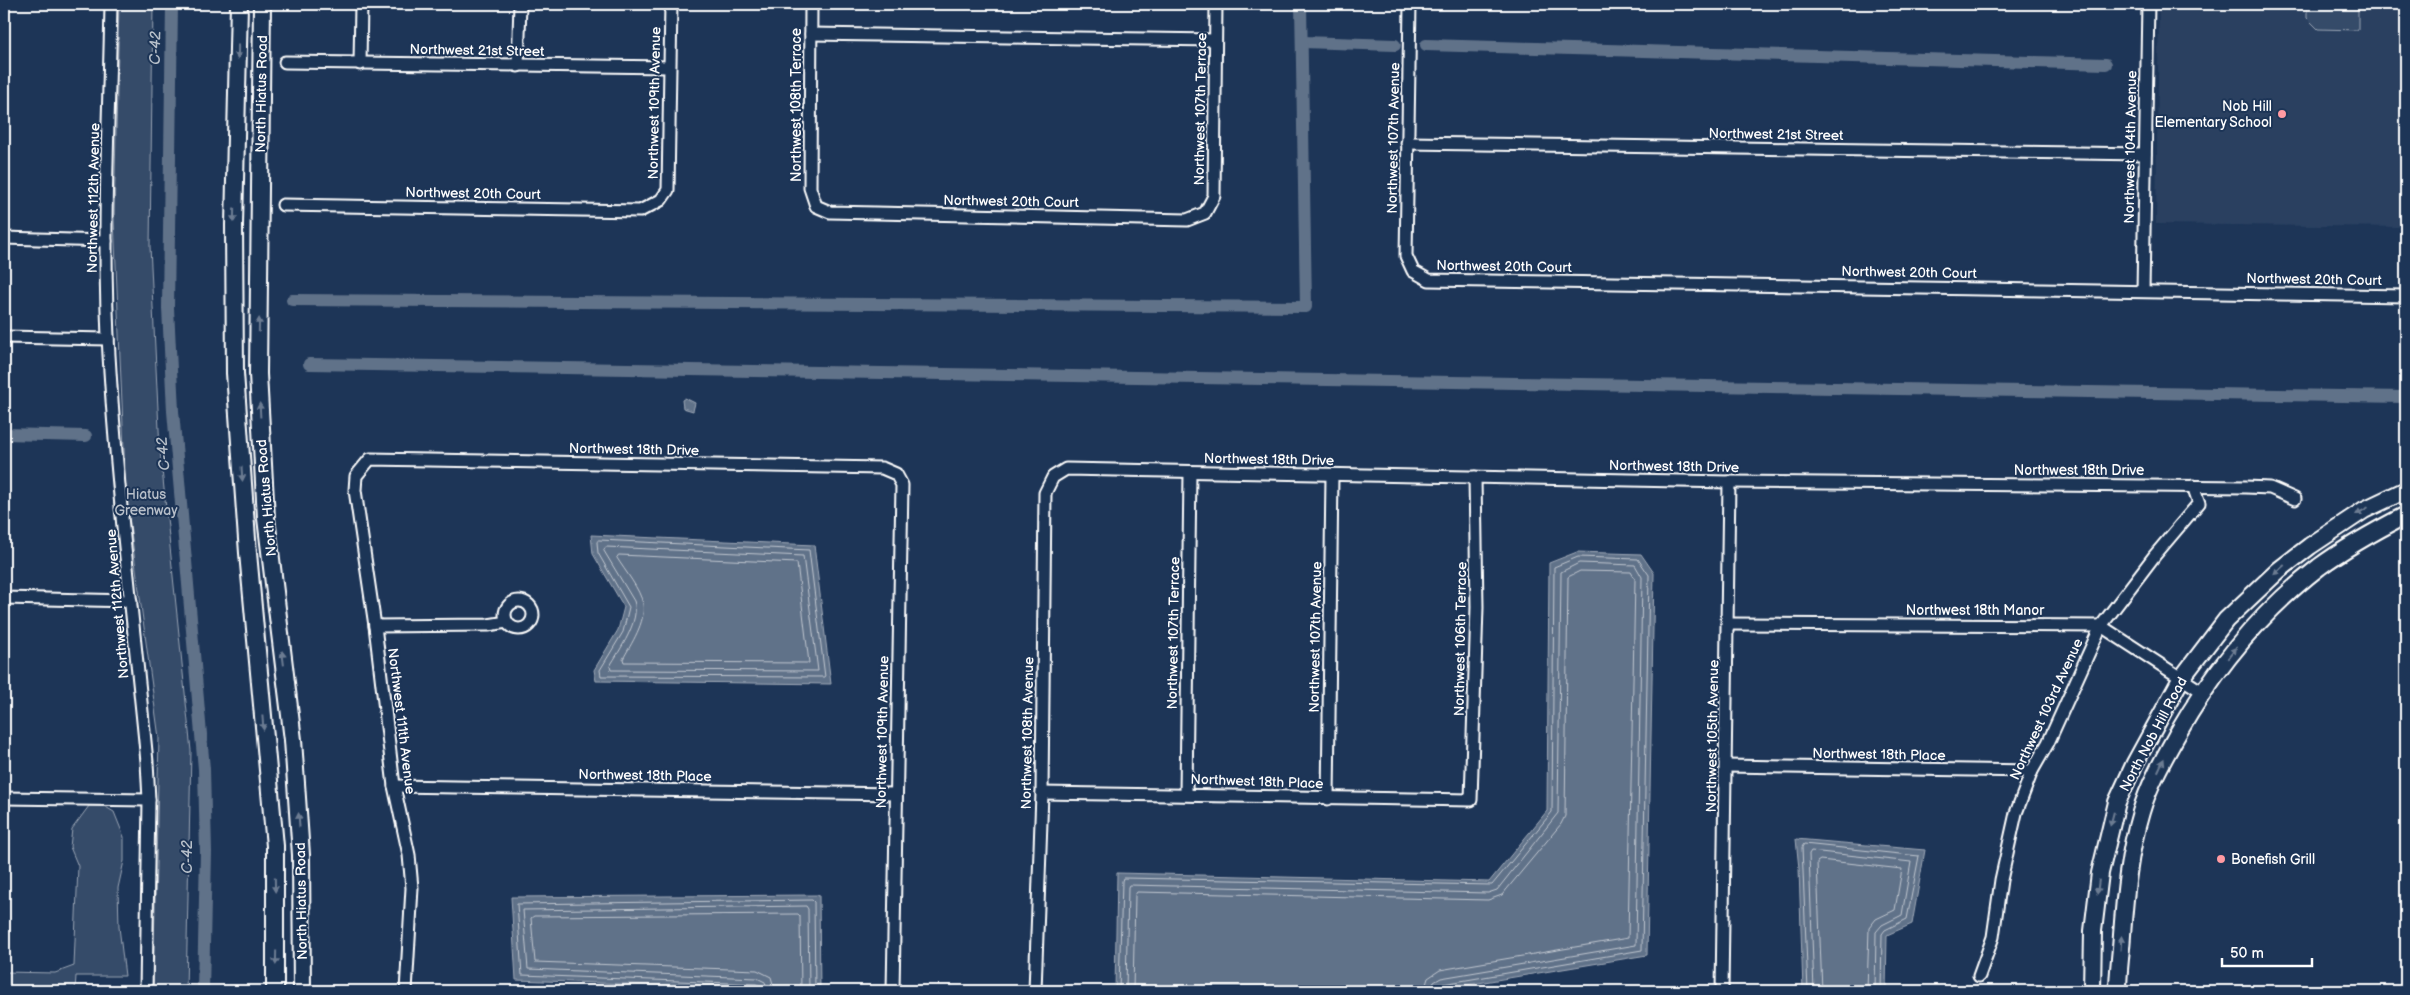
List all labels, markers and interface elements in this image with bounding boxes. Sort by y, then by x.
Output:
street label: Northwest 109th Avenue [645,26,664,180]
street label: Northwest 108th Terrace [788,28,805,182]
water label: C-42 [146,31,165,65]
street label: Northwest 107th Terrace [1191,32,1210,186]
street label: North Hiatus Road [252,35,271,153]
street label: Northwest 21st Street [409,41,545,60]
one-way arrow [234,45,242,61]
street label: Northwest 107th Avenue [1384,62,1403,214]
street label: Northwest 104th Avenue [2121,70,2140,224]
place label: Nob Hill Elementary School [2155,98,2272,131]
marker: Nob Hill Elementary School [2276,108,2288,120]
street label: Northwest 112th Avenue [84,123,103,273]
street label: Northwest 21st Street [1708,125,1844,144]
street label: Northwest 20th Court [405,184,542,203]
street label: Northwest 20th Court [943,192,1080,211]
one-way arrow [230,207,238,223]
street label: Northwest 20th Court [1436,257,1573,276]
street label: Northwest 20th Court [1841,263,1978,282]
street label: Northwest 20th Court [2246,270,2383,289]
one-way arrow [255,317,263,333]
one-way arrow [256,401,264,417]
water label: C-42 [153,436,174,472]
street label: North Hiatus Road [253,439,280,557]
street label: Northwest 18th Drive [569,440,699,459]
street label: Northwest 18th Drive [1204,450,1334,469]
street label: Northwest 18th Drive [1609,457,1739,476]
street label: Northwest 18th Drive [2014,462,2144,479]
one-way arrow [239,467,247,483]
park label: Hiatus Greenway [114,486,178,519]
one-way arrow [2355,507,2370,515]
street label: Northwest 112th Avenue [102,528,133,679]
street label: Northwest 107th Terrace [1164,556,1183,710]
street label: Northwest 107th Avenue [1306,561,1325,713]
street label: Northwest 106th Terrace [1451,562,1470,716]
one-way arrow [2274,564,2286,576]
street label: Northwest 18th Manor [1906,602,2045,619]
street label: Northwest 103rd Avenue [2006,636,2087,783]
street label: Northwest 111th Avenue [384,647,419,795]
one-way arrow [2226,647,2237,660]
one-way arrow [279,650,287,666]
street label: Northwest 109th Avenue [873,655,892,809]
street label: Northwest 108th Avenue [1018,656,1037,810]
street label: Northwest 105th Avenue [1703,660,1722,812]
street label: North Nob Hill Road [2116,674,2191,794]
one-way arrow [259,716,267,732]
street label: Northwest 18th Place [1812,745,1946,764]
one-way arrow [2157,758,2165,772]
street label: Northwest 18th Place [578,766,712,785]
street label: Northwest 18th Place [1190,771,1324,792]
one-way arrow [295,812,303,828]
one-way arrow [2108,812,2116,827]
water label: C-42 [178,840,197,874]
street label: North Hiatus Road [292,842,311,960]
place label: Bonefish Grill [2231,851,2315,868]
marker: Bonefish Grill [2215,853,2227,865]
one-way arrow [272,878,280,894]
one-way arrow [2094,880,2102,896]
one-way arrow [2118,934,2126,950]
scale bar [2222,935,2312,967]
text: 50 m [2230,944,2264,963]
one-way arrow [271,951,279,967]

